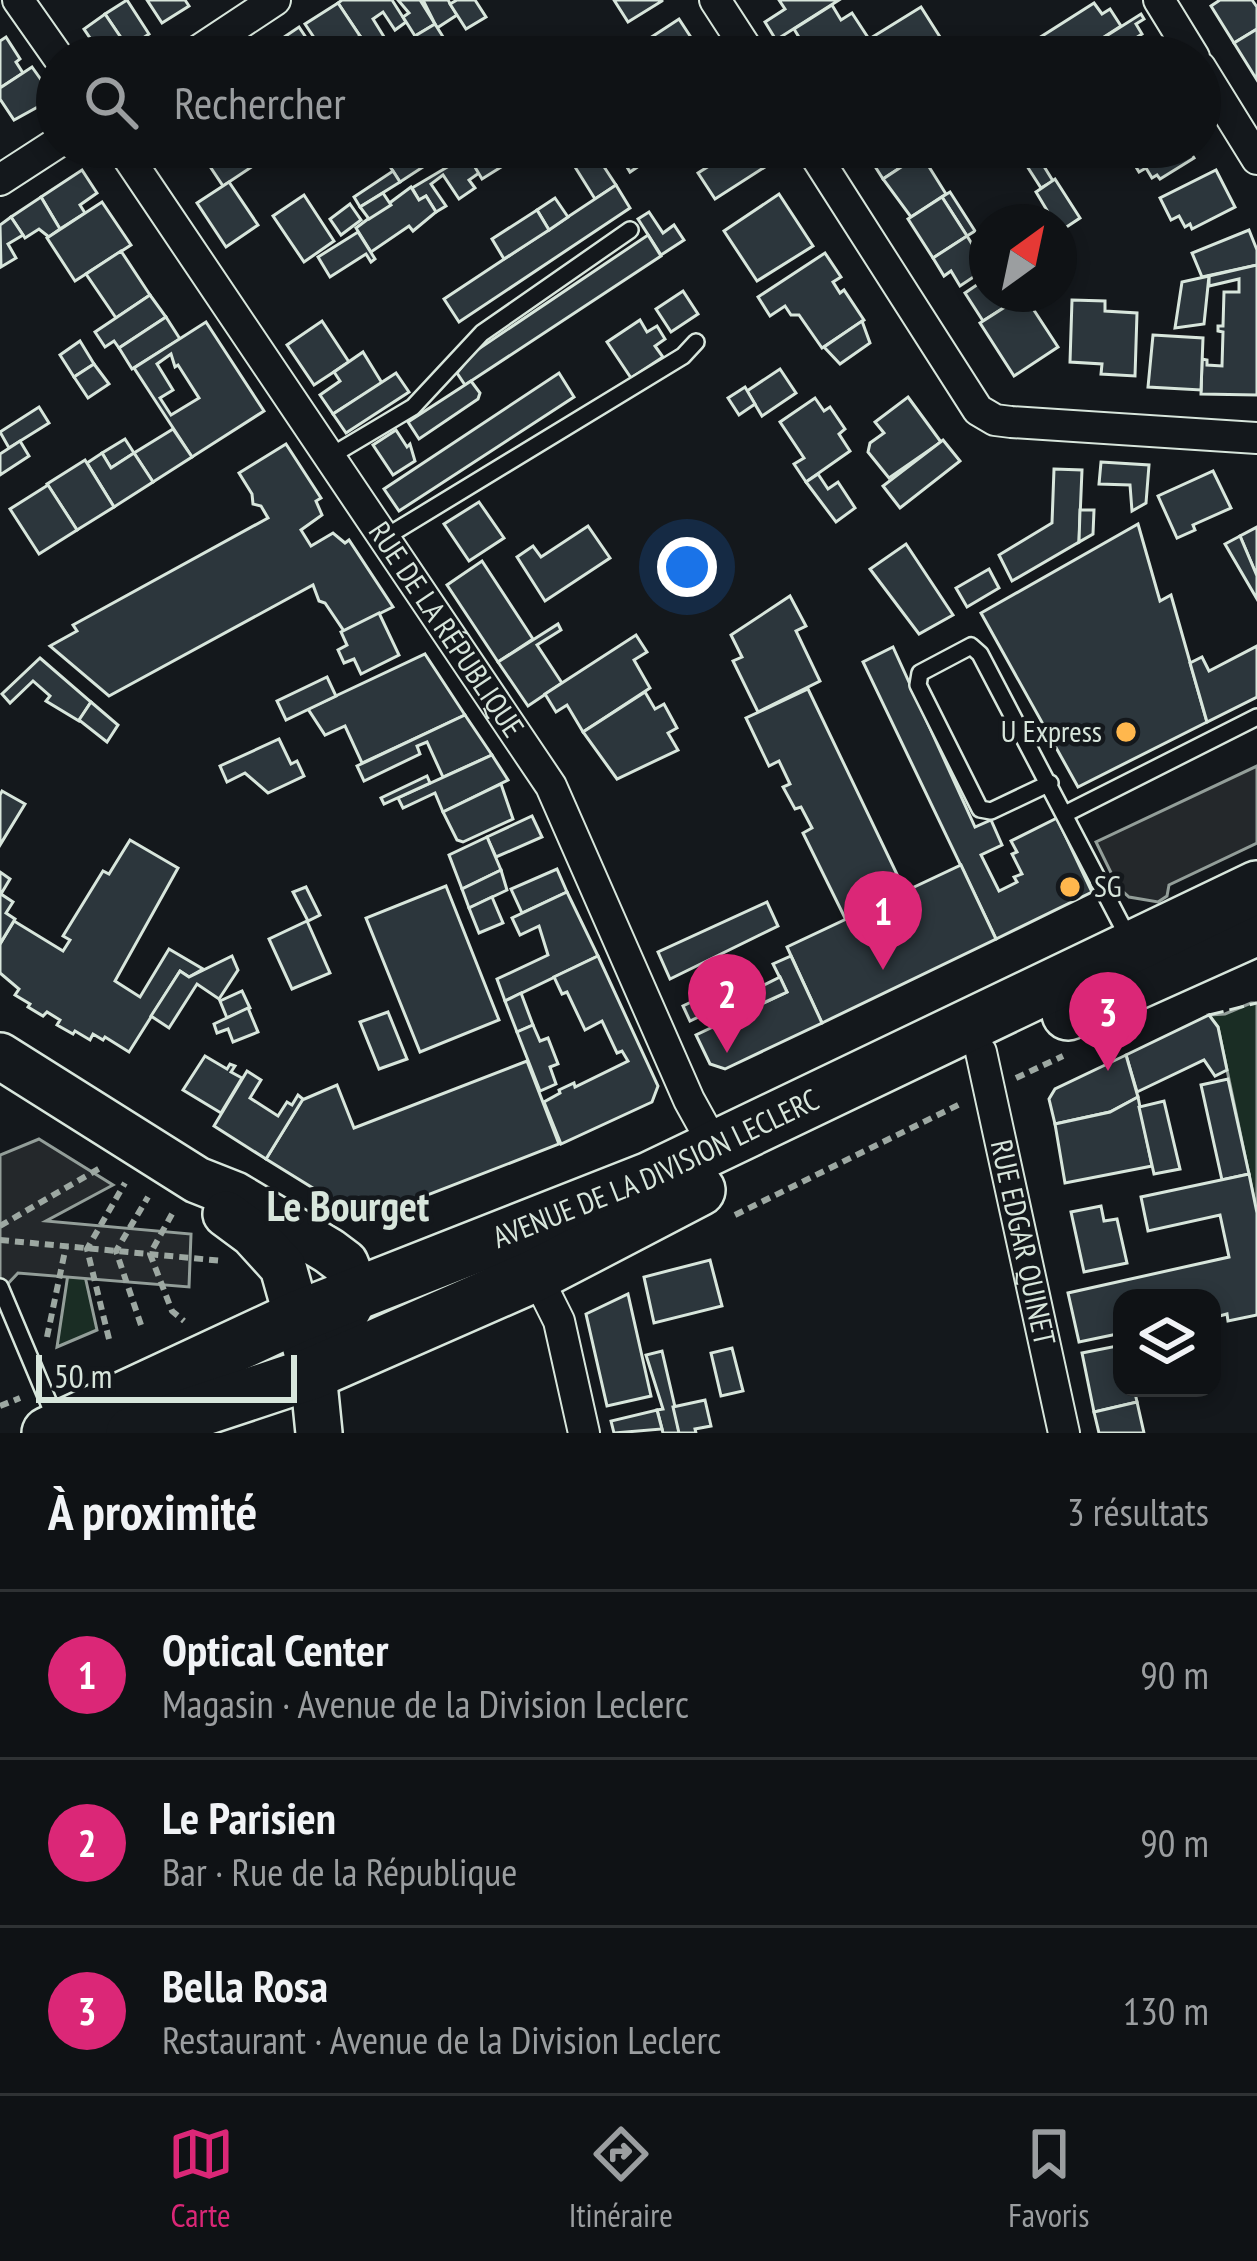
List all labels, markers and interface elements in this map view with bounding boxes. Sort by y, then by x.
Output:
search box [36,36,1221,168]
icon: search [78,69,144,135]
text: Rechercher [174,73,346,131]
north arrow [969,204,1077,312]
street label: RUE DE LA RÉPUBLIQUE [361,514,534,744]
your location [657,537,717,597]
place label: U Express [1001,711,1102,750]
marker: U Express [1113,719,1139,745]
place label: SG [1094,866,1122,905]
pin: 1 [844,871,922,970]
marker: SG [1057,874,1083,900]
pin: 2 [688,954,766,1053]
pin: 3 [1069,972,1147,1071]
street label: AVENUE DE LA DIVISION LECLERC [487,1079,825,1256]
street label: RUE EDGAR QUINET [983,1136,1065,1349]
district label: Le Bourget [267,1178,429,1233]
map controls [1113,1289,1221,1397]
button: layers [1113,1289,1221,1397]
scale bar [36,1349,297,1402]
text: 50 m [54,1354,112,1397]
text: À proximité [48,1478,257,1544]
text: 3 résultats [1067,1486,1209,1537]
text: Optical Center [162,1620,388,1678]
text: 1 [78,1649,96,1700]
text: 90 m [1140,1649,1209,1700]
text: Magasin · Avenue de la Division Leclerc [162,1678,689,1729]
text: Le Parisien [162,1788,336,1846]
text: 2 [78,1817,96,1868]
text: 90 m [1140,1817,1209,1868]
text: Bar · Rue de la République [162,1846,517,1897]
text: Bella Rosa [162,1956,328,2014]
text: 3 [78,1985,96,2036]
text: 130 m [1123,1985,1209,2036]
text: Restaurant · Avenue de la Division Leclerc [162,2014,721,2065]
tab: Carte [168,2121,234,2236]
tab: Itinéraire [569,2121,673,2236]
tab: Favoris [1008,2121,1089,2236]

